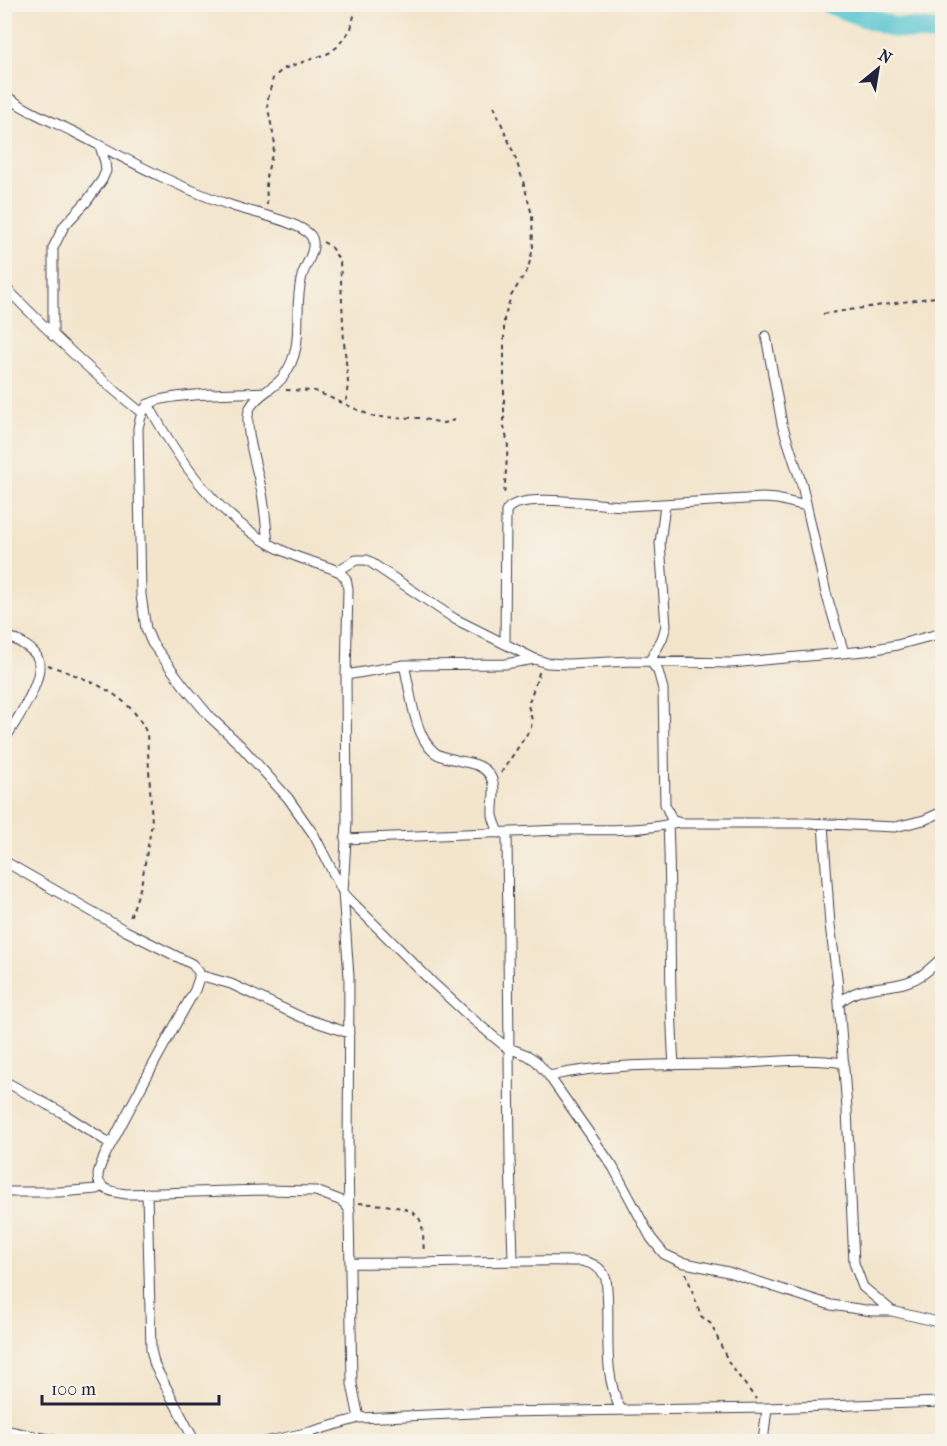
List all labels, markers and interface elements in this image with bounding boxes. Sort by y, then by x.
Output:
north arrow [848,39,908,99]
text: N [875,45,896,68]
scale bar [42,1368,219,1406]
text: 100 m [51,1379,96,1400]

